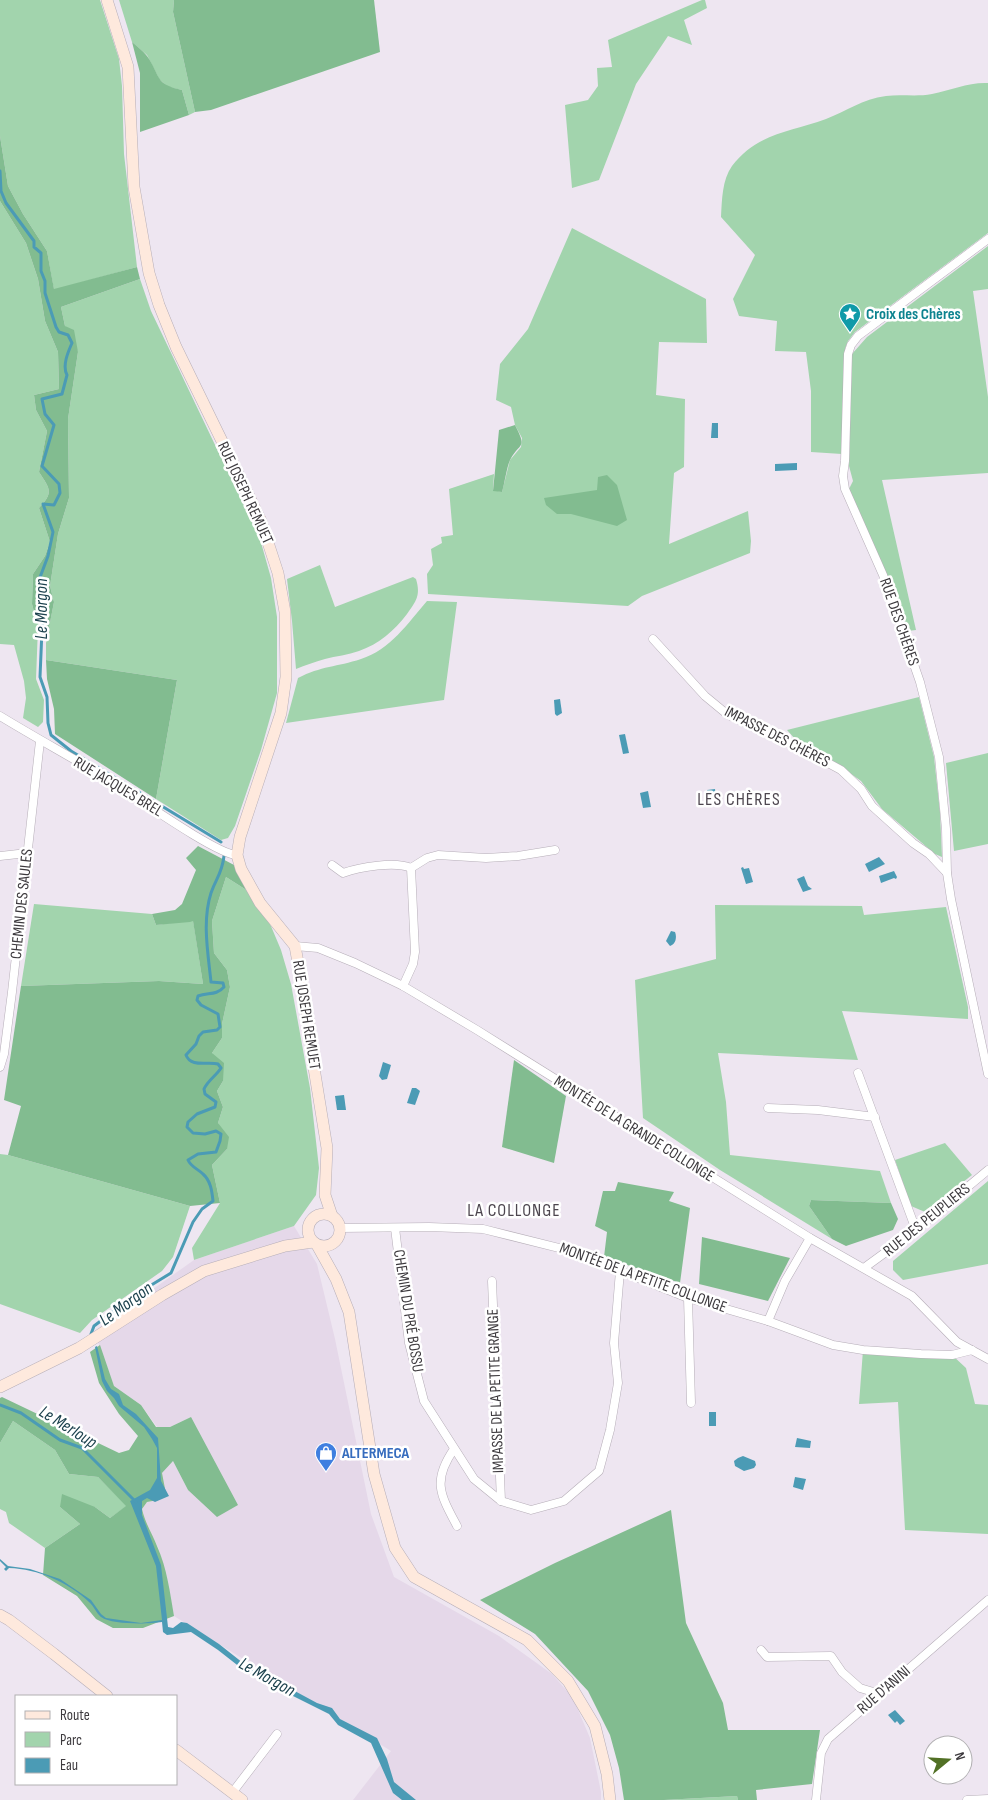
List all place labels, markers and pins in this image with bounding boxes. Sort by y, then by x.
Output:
place icon: Croix des Chères [838,302,862,333]
place label: Croix des Chères [866,305,961,324]
shop icon: ALTERMECA [314,1441,338,1472]
place label: ALTERMECA [341,1444,410,1463]

